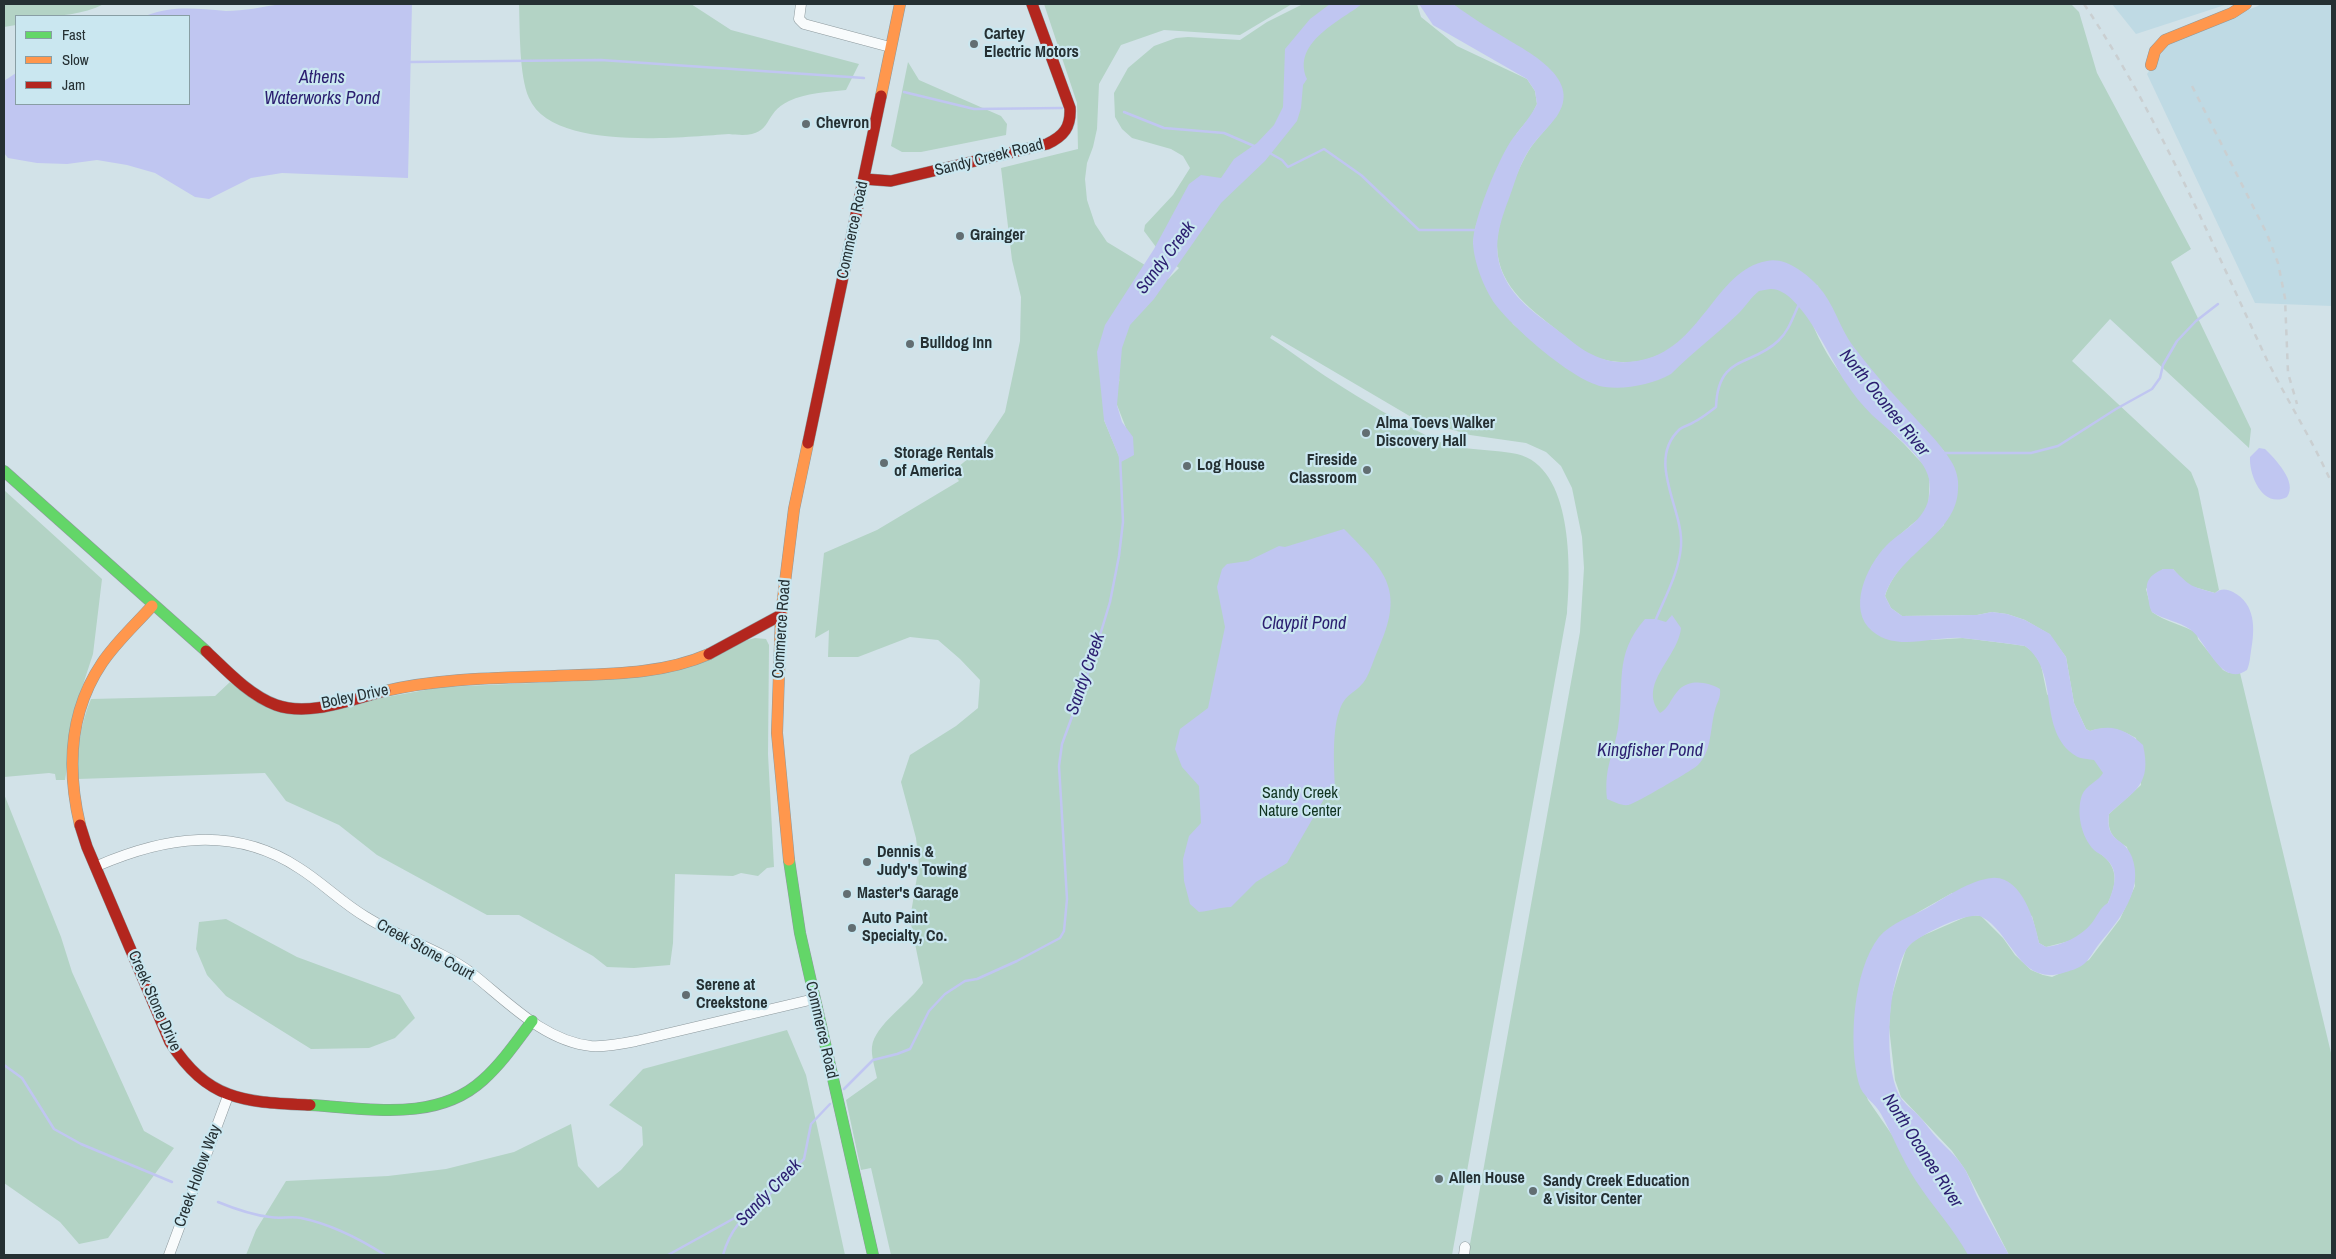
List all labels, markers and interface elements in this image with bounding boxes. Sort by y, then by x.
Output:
legend [15,15,190,105]
text: Fast [62,24,85,45]
place label: Cartey Electric Motors [984,25,1079,63]
marker: Cartey Electric Motors [968,38,980,50]
text: Slow [62,49,89,70]
water label: Athens Waterworks Pond [264,67,380,110]
text: Jam [62,74,85,95]
place label: Chevron [816,114,869,134]
marker: Chevron [800,118,812,130]
street label: Sandy Creek Road [933,135,1045,181]
street label: Commerce Road [833,180,873,280]
water label: Sandy Creek [1132,217,1200,299]
place label: Grainger [970,226,1025,246]
marker: Grainger [954,230,966,242]
place label: Bulldog Inn [920,334,992,354]
marker: Bulldog Inn [904,338,916,350]
water label: North Oconee River [1834,345,1934,461]
place label: Alma Toevs Walker Discovery Hall [1376,414,1495,452]
marker: Alma Toevs Walker Discovery Hall [1360,427,1372,439]
place label: Storage Rentals of America [894,444,994,482]
place label: Fireside Classroom [1289,451,1357,489]
place label: Log House [1197,456,1265,476]
marker: Storage Rentals of America [878,457,890,469]
marker: Log House [1181,460,1193,472]
marker: Fireside Classroom [1361,464,1373,476]
street label: Commerce Road [769,579,795,679]
water label: Claypit Pond [1262,613,1346,635]
water label: Sandy Creek [1062,630,1110,718]
street label: Boley Drive [320,681,390,713]
water label: Kingfisher Pond [1597,740,1703,762]
park label: Sandy Creek Nature Center [1259,784,1341,822]
place label: Dennis & Judy's Towing [877,843,967,881]
marker: Dennis & Judy's Towing [861,856,873,868]
place label: Master's Garage [857,884,959,904]
marker: Master's Garage [841,888,853,900]
place label: Auto Paint Specialty, Co. [862,909,947,947]
street label: Creek Stone Court [373,915,477,985]
marker: Auto Paint Specialty, Co. [846,922,858,934]
street label: Creek Stone Drive [123,948,185,1054]
place label: Serene at Creekstone [696,976,767,1014]
street label: Commerce Road [800,980,842,1080]
marker: Serene at Creekstone [680,989,692,1001]
water label: North Oconee River [1877,1090,1967,1212]
street label: Creek Hollow Way [171,1122,225,1230]
water label: Sandy Creek [732,1155,806,1231]
place label: Allen House [1449,1169,1525,1189]
place label: Sandy Creek Education & Visitor Center [1543,1172,1690,1210]
marker: Allen House [1433,1173,1445,1185]
marker: Sandy Creek Education & Visitor Center [1527,1185,1539,1197]

